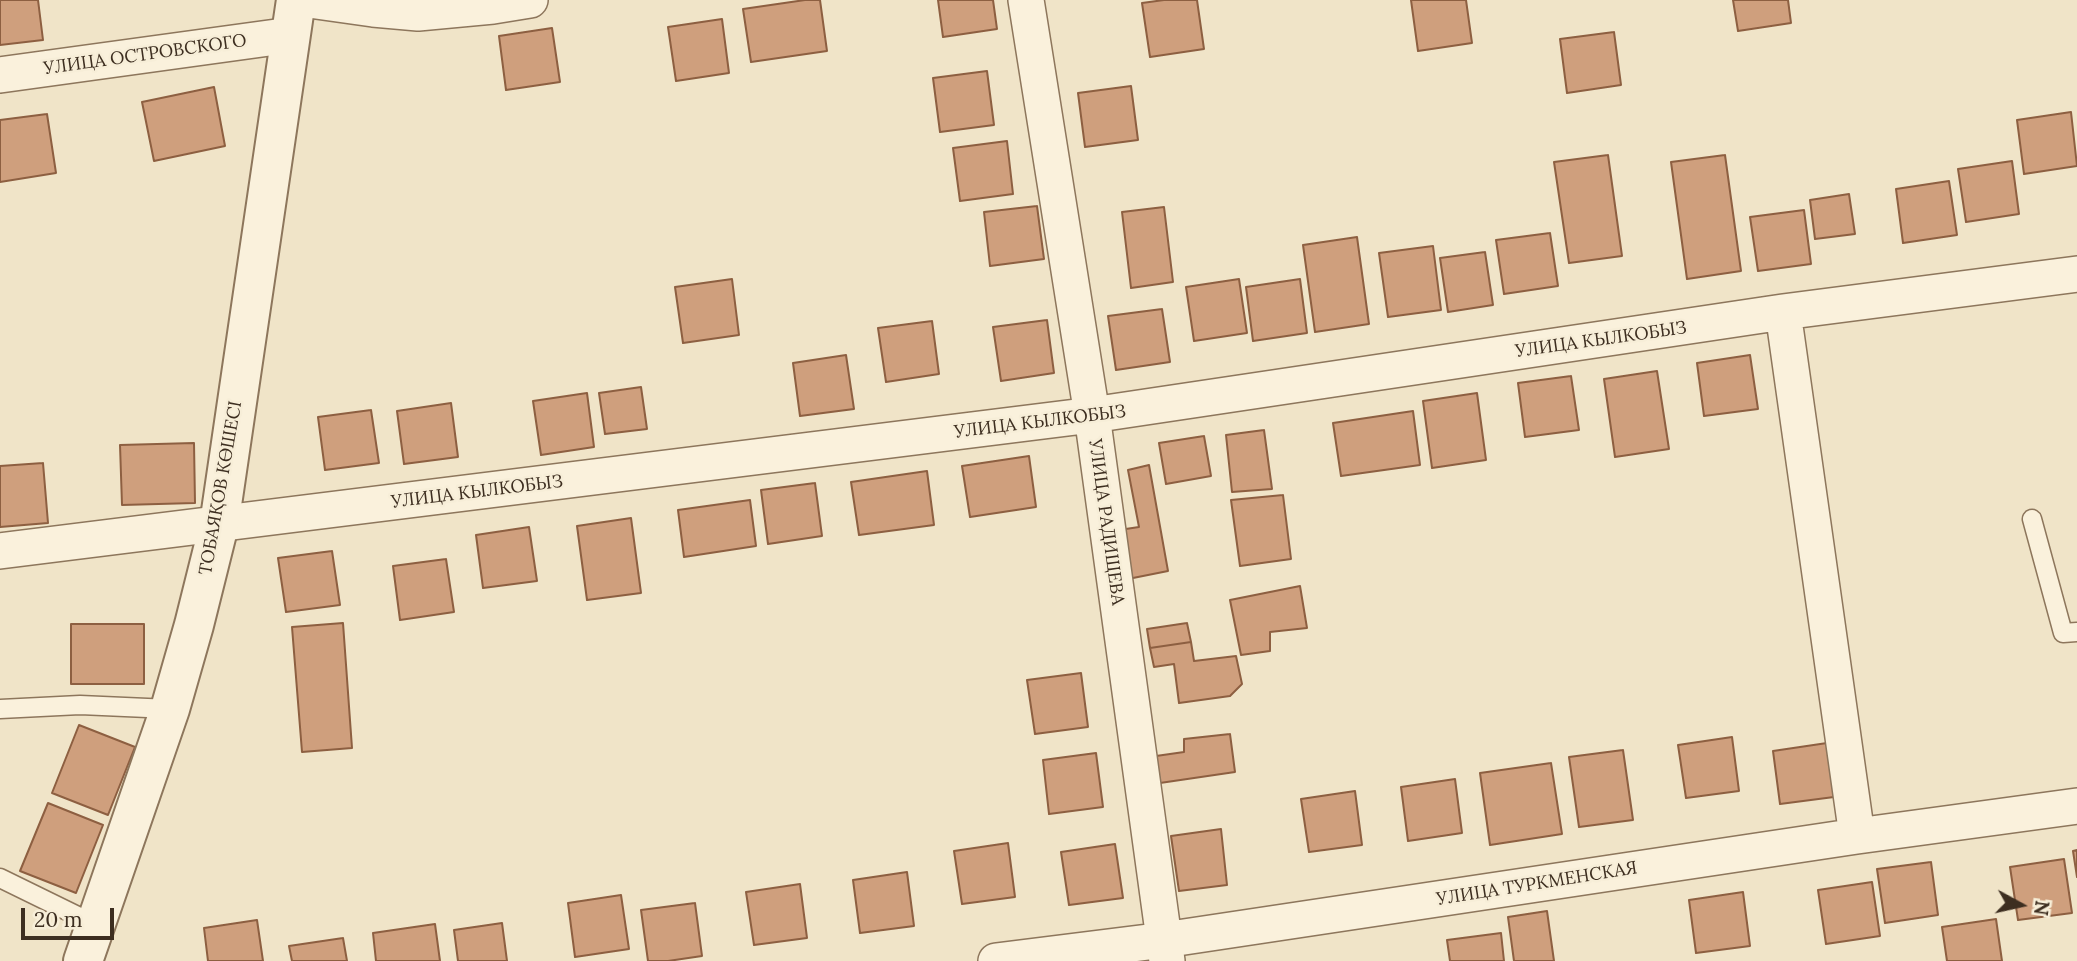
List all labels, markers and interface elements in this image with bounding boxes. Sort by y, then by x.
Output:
street label: УЛИЦА ОСТРОВСКОГО [42,30,248,80]
street label: УЛИЦА КЫЛКОБЫЗ [1514,317,1688,363]
street label: ТОБАЯҚОВ КӨШЕСІ [195,399,247,577]
street label: УЛИЦА КЫЛКОБЫЗ [953,401,1127,443]
street label: УЛИЦА РАДИЩЕВА [1084,437,1128,607]
street label: УЛИЦА КЫЛКОБЫЗ [390,471,564,513]
street label: УЛИЦА ТУРКМЕНСКАЯ [1435,857,1639,911]
north arrow [1986,870,2056,940]
scale bar [24,894,117,938]
text: N [2029,899,2055,917]
text: 20 m [34,906,83,933]

